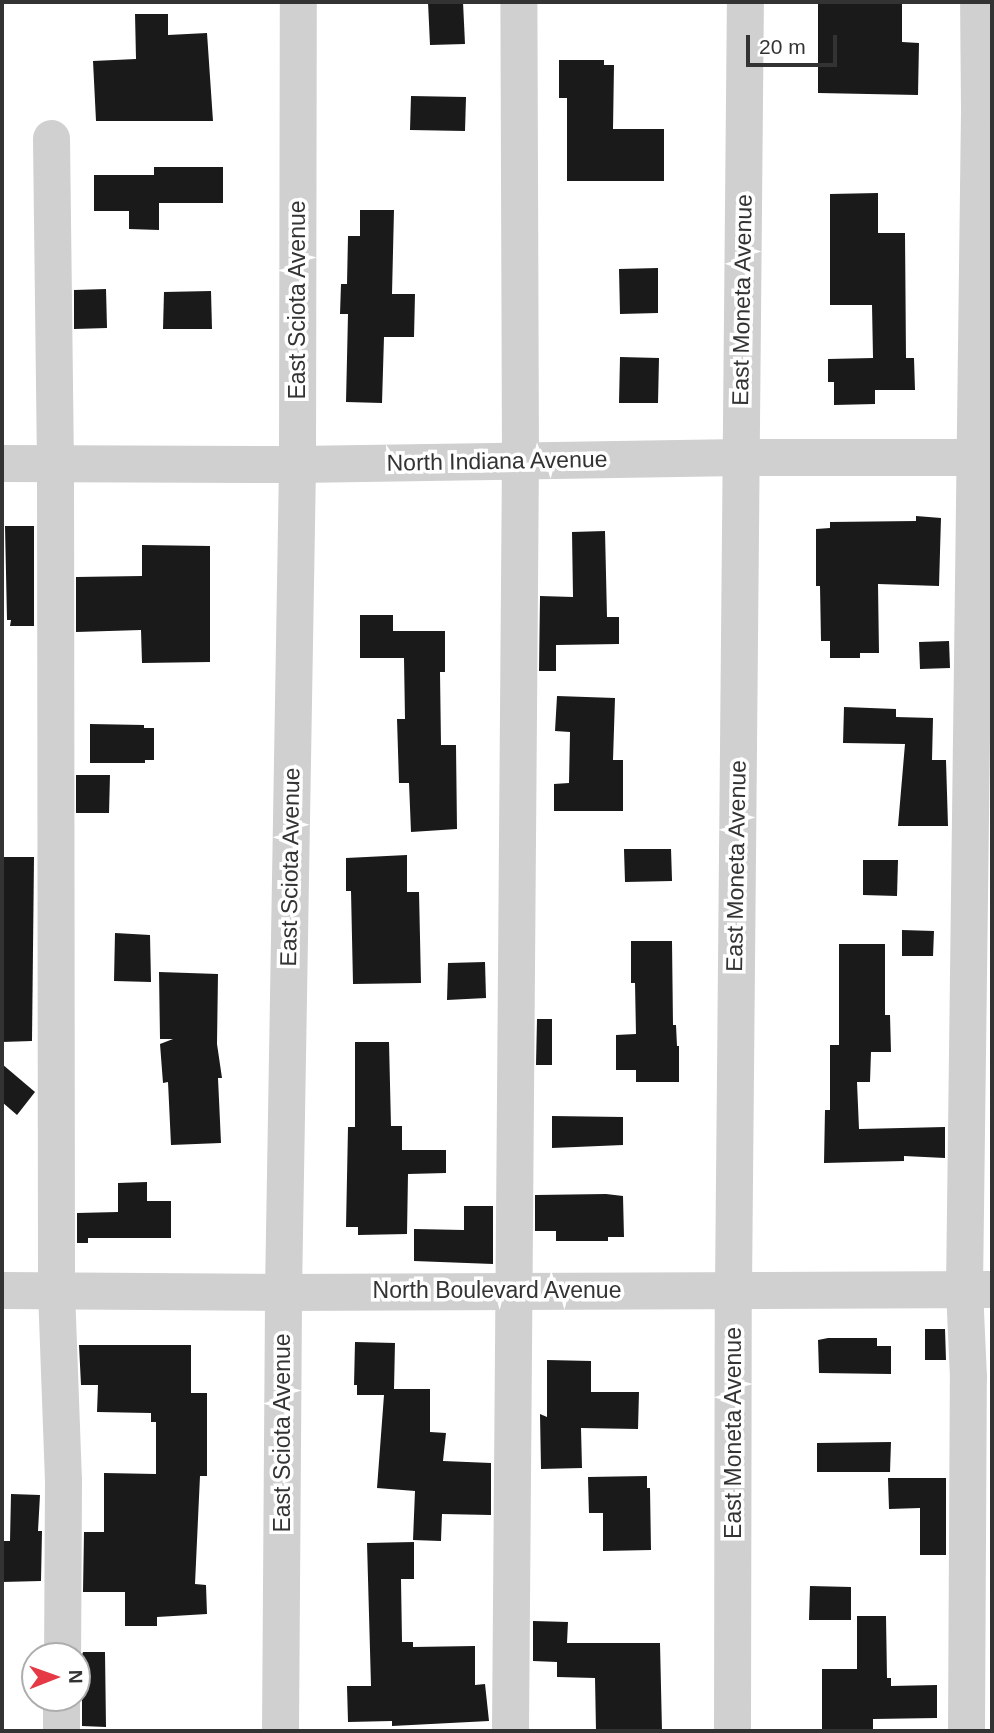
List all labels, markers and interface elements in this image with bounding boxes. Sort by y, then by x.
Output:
scale bar [749,21,840,65]
text: 20 m [759,35,806,58]
street label: East Moneta Avenue [726,193,758,407]
street label: East Sciota Avenue [283,200,311,400]
street label: North Indiana Avenue [386,445,608,477]
street label: East Moneta Avenue [720,759,752,973]
street label: East Sciota Avenue [274,767,306,967]
street label: North Boulevard Avenue [372,1276,622,1304]
street label: East Moneta Avenue [719,1326,747,1540]
street label: East Sciota Avenue [268,1333,296,1533]
north arrow [21,1642,91,1712]
text: N [65,1670,86,1684]

